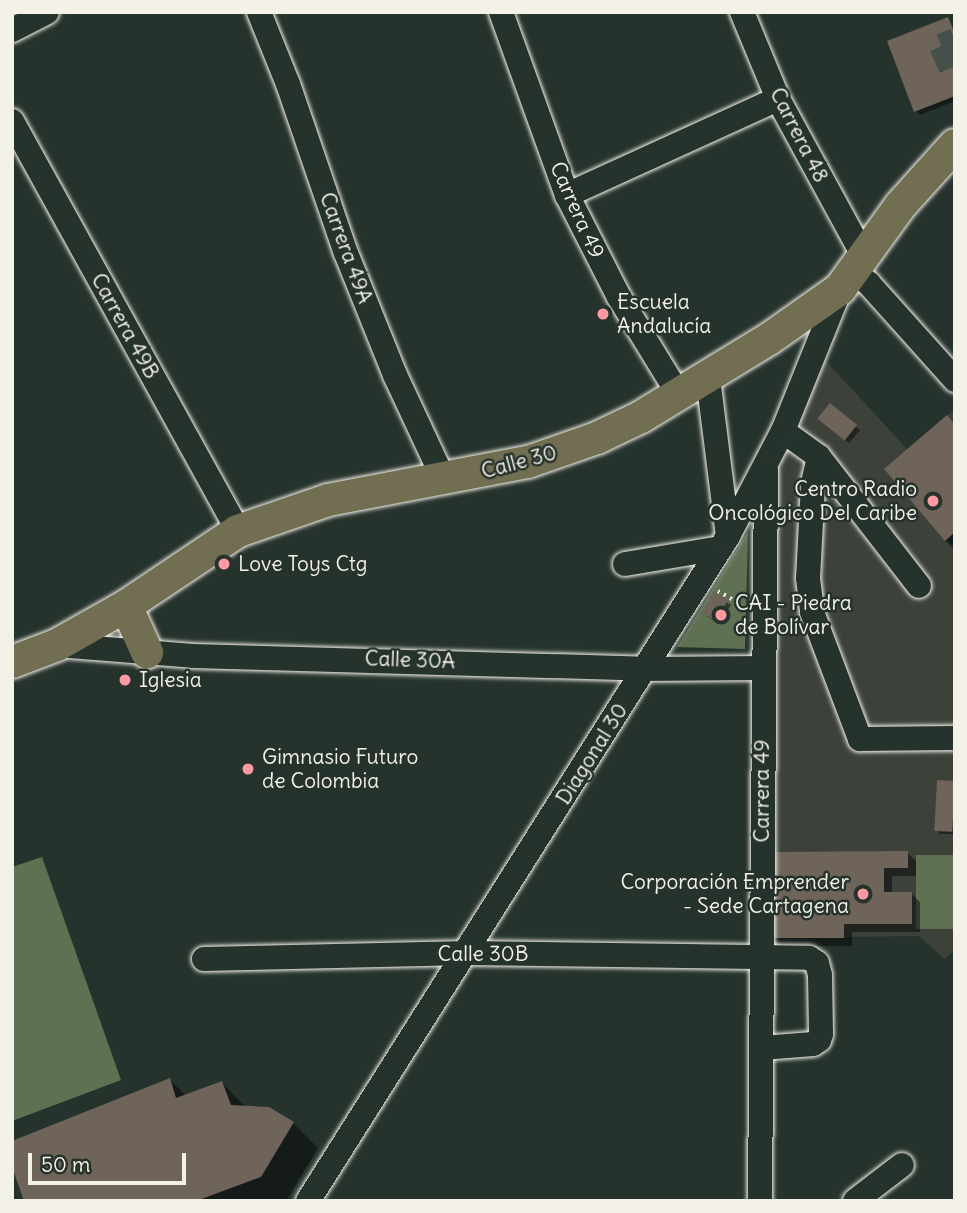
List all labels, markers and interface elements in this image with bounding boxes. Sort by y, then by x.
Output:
street label: Carrera 48 [764,83,834,187]
street label: Carrera 49 [545,158,609,262]
street label: Carrera 49A [314,189,378,307]
street label: Carrera 49B [86,269,164,383]
place label: Escuela Andalucía [617,289,711,339]
marker: Escuela Andalucía [595,306,611,322]
street label: Calle 30 [478,440,560,484]
place label: Centro Radio Oncológico Del Caribe [708,476,917,526]
marker: Centro Radio Oncológico Del Caribe [923,491,943,511]
place label: Love Toys Ctg [238,551,368,577]
marker: Love Toys Ctg [216,556,232,572]
place label: CAI - Piedra de Bolívar [735,590,852,640]
marker: CAI - Piedra de Bolívar [713,607,729,623]
street label: Calle 30A [364,646,456,674]
place label: Iglesia [139,667,202,693]
marker: Iglesia [117,672,133,688]
street label: Diagonal 30 [551,699,633,809]
street label: Carrera 49 [749,739,775,843]
place label: Gimnasio Futuro de Colombia [262,744,418,794]
marker: Gimnasio Futuro de Colombia [240,761,256,777]
place label: Corporación Emprender - Sede Cartagena [621,869,849,919]
marker: Corporación Emprender - Sede Cartagena [855,886,871,902]
street label: Calle 30B [438,941,528,967]
scale bar [32,1140,189,1184]
text: 50 m [41,1151,90,1178]

